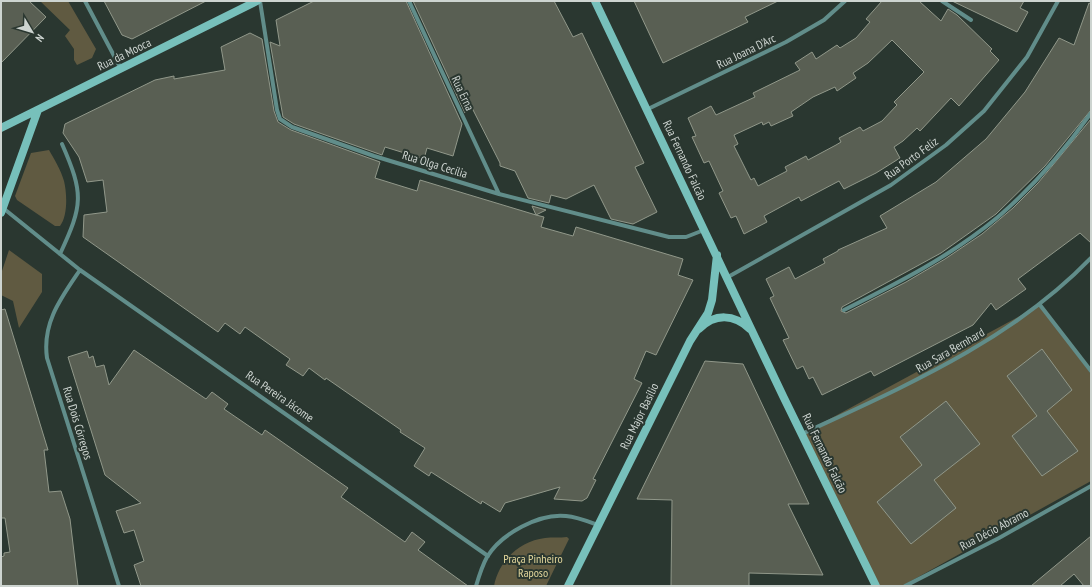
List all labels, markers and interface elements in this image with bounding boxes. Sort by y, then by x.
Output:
north arrow [12,12,52,52]
street label: Rua Joana D'Arc [714,30,779,72]
text: N [33,32,47,45]
street label: Rua da Mooca [95,34,154,73]
street label: Rua Erna [448,73,478,113]
street label: Rua Fernando Falcão [660,118,710,202]
street label: Rua Porto Feliz [881,134,941,182]
street label: Rua Olga Cecília [401,147,470,181]
street label: Rua Sara Bernhard [913,324,987,376]
street label: Rua Pereira Jácome [243,367,317,425]
street label: Rua Major Basílio [616,380,662,452]
street label: Rua Dois Córregos [60,385,96,461]
street label: Rua Fernando Falcão [799,411,851,495]
street label: Rua Décio Abramo [957,505,1031,553]
park label: Praça Pinheiro Raposo [503,551,563,580]

